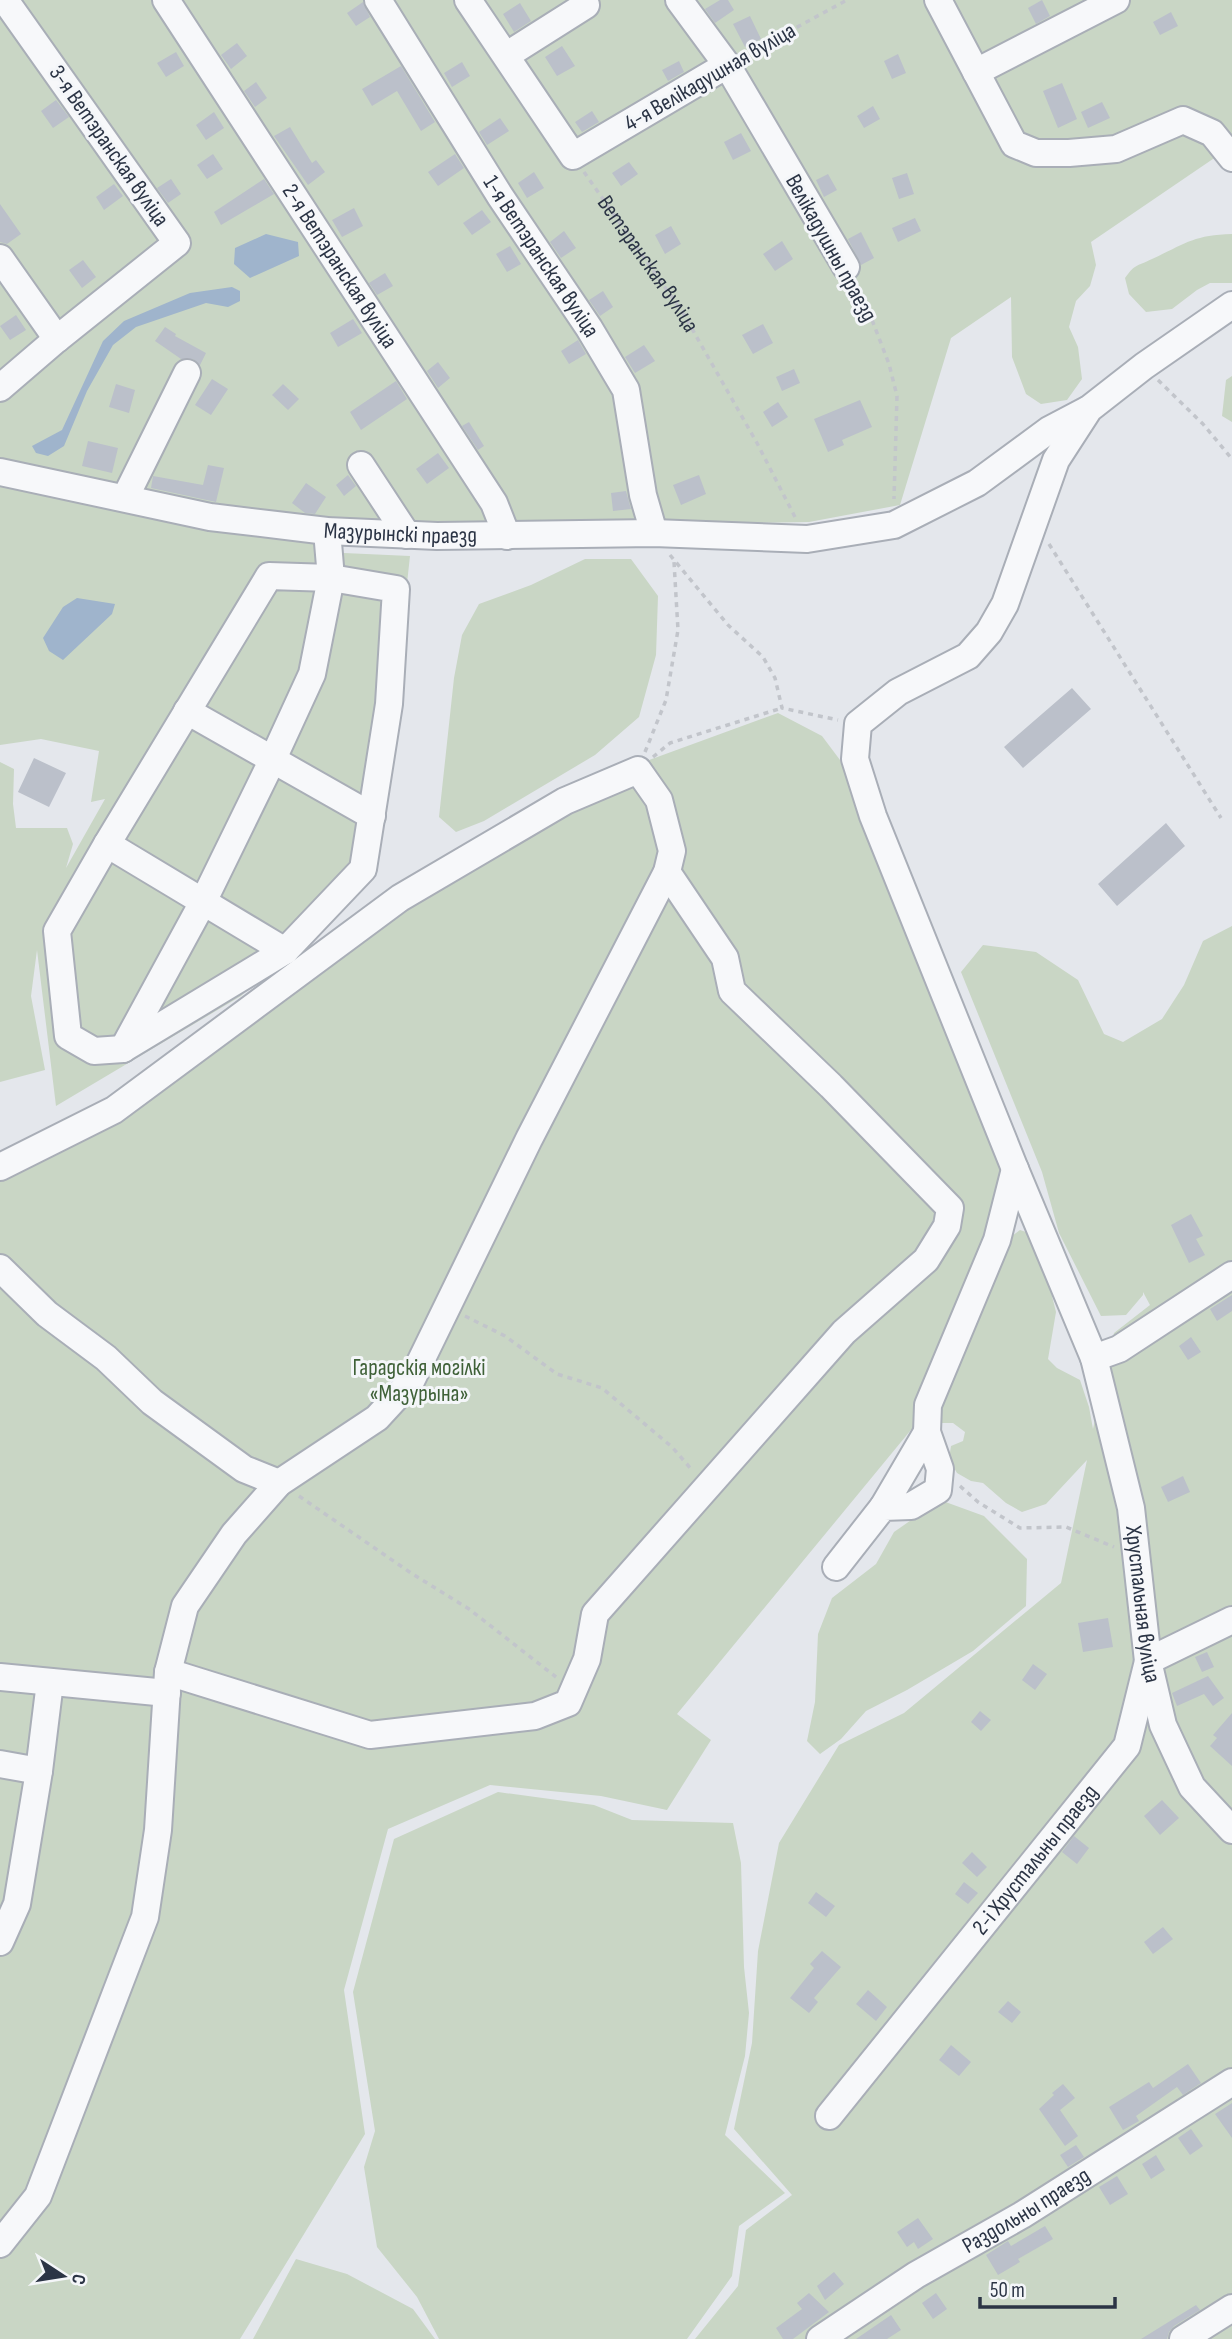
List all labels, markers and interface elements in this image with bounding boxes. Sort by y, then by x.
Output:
street label: 4-я Велікадушная вуліца [619,17,801,137]
street label: 3-я Ветэранская вуліца [43,60,175,232]
street label: 1-я Ветэранская вуліца [477,170,605,343]
street label: Велікадушны праезд [779,170,883,326]
street label: 2-я Ветэранская вуліца [276,179,403,354]
street label: Ветэранская вуліца [591,190,705,337]
street label: Мазурынскі праезд [323,517,477,550]
park label: Гарадскія могілкі «Мазурына» [352,1354,486,1408]
street label: Хрустальная вуліца [1119,1523,1167,1685]
street label: 2-і Хрустальны праезд [966,1779,1104,1941]
street label: Раздольны праезд [957,2161,1095,2260]
north arrow [28,2241,98,2311]
scale bar [980,2266,1115,2310]
text: С [66,2272,90,2287]
text: 50 m [990,2278,1025,2303]

